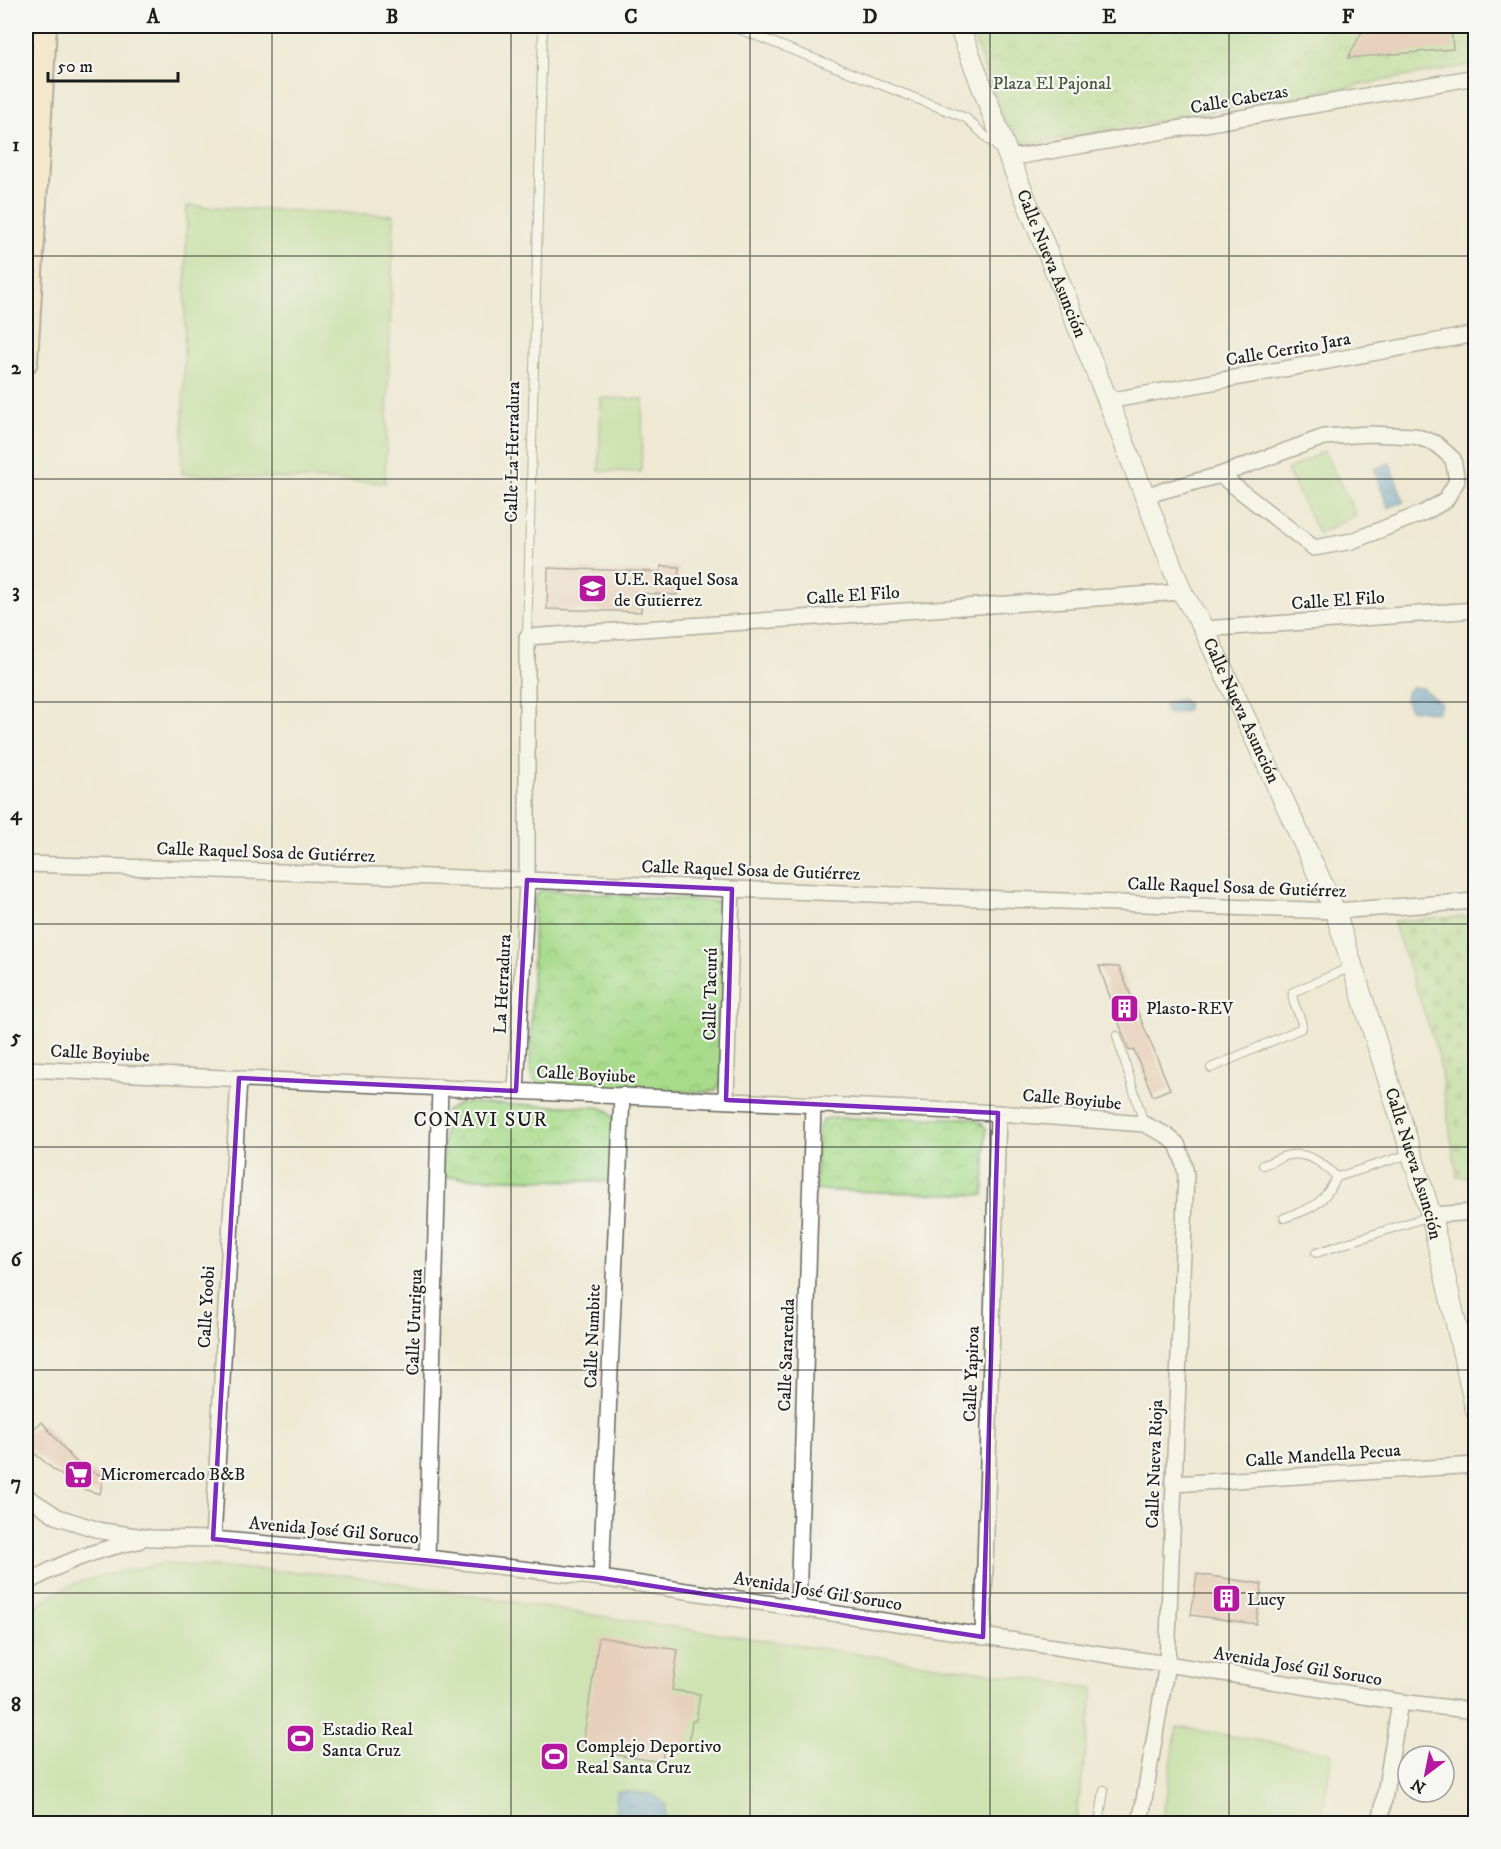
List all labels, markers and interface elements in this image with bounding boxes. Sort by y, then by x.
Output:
text: A [146,5,161,30]
text: B [386,5,398,30]
text: C [624,5,638,30]
text: D [863,5,878,30]
text: E [1102,5,1116,30]
text: F [1342,5,1355,30]
scale bar [48,45,178,83]
text: 50 m [57,56,93,78]
park label: Plaza El Pajonal [993,73,1112,95]
street label: Calle Cabezas [1189,81,1290,119]
text: 1 [12,133,20,158]
street label: Calle Nueva Asunción [1011,187,1091,342]
street label: Calle Cerrito Jara [1224,328,1353,372]
text: 2 [11,356,22,381]
street label: Calle La Herradura [501,381,525,523]
place label: U.E. Raquel Sosa de Gutierrez [614,569,739,612]
school or university icon: U.E. Raquel Sosa de Gutierrez [577,573,609,605]
text: 3 [12,579,20,604]
street label: Calle El Filo [806,582,901,610]
street label: Calle El Filo [1291,587,1386,615]
street label: Calle Nueva Asunción [1198,634,1284,787]
text: 4 [10,802,23,827]
street label: Calle Raquel Sosa de Gutiérrez [156,838,376,868]
street label: Calle Raquel Sosa de Gutiérrez [641,856,861,886]
street label: Calle Raquel Sosa de Gutiérrez [1127,873,1347,903]
street label: La Herradura [489,933,517,1034]
street label: Calle Tacurú [699,947,723,1041]
building icon: Plasto-REV [1109,992,1141,1024]
place label: Plasto-REV [1146,998,1234,1020]
text: 5 [10,1025,21,1050]
street label: Calle Boyiube [50,1040,150,1068]
street label: Calle Boyiube [536,1061,636,1089]
street label: Calle Boyiube [1021,1085,1122,1115]
street label: Calle Nueva Asunción [1379,1085,1446,1242]
district label: CONAVI SUR [414,1108,548,1133]
text: 6 [11,1248,23,1273]
street label: Calle Yoobi [194,1265,220,1349]
street label: Calle Ururigua [402,1268,428,1376]
street label: Calle Numbite [580,1283,606,1389]
street label: Calle Sararenda [774,1298,800,1412]
street label: Calle Yapiroa [959,1325,985,1423]
street label: Calle Nueva Rioja [1142,1399,1168,1529]
street label: Calle Mandella Pecua [1245,1440,1402,1472]
supermarket icon: Micromercado B&B [63,1458,95,1490]
place label: Micromercado B&B [100,1464,245,1486]
text: 7 [11,1471,21,1496]
street label: Avenida José Gil Soruco [248,1513,420,1549]
street label: Avenida José Gil Soruco [732,1568,904,1616]
building icon: Lucy [1210,1583,1242,1615]
place label: Lucy [1247,1589,1285,1611]
street label: Avenida José Gil Soruco [1212,1643,1384,1691]
text: 8 [11,1693,21,1718]
place label: Estadio Real Santa Cruz [322,1719,413,1762]
sports icon: Estadio Real Santa Cruz [285,1723,317,1755]
place label: Complejo Deportivo Real Santa Cruz [576,1736,721,1779]
sports icon: Complejo Deportivo Real Santa Cruz [539,1740,571,1772]
north arrow [1396,1744,1456,1804]
text: N [1408,1774,1429,1798]

